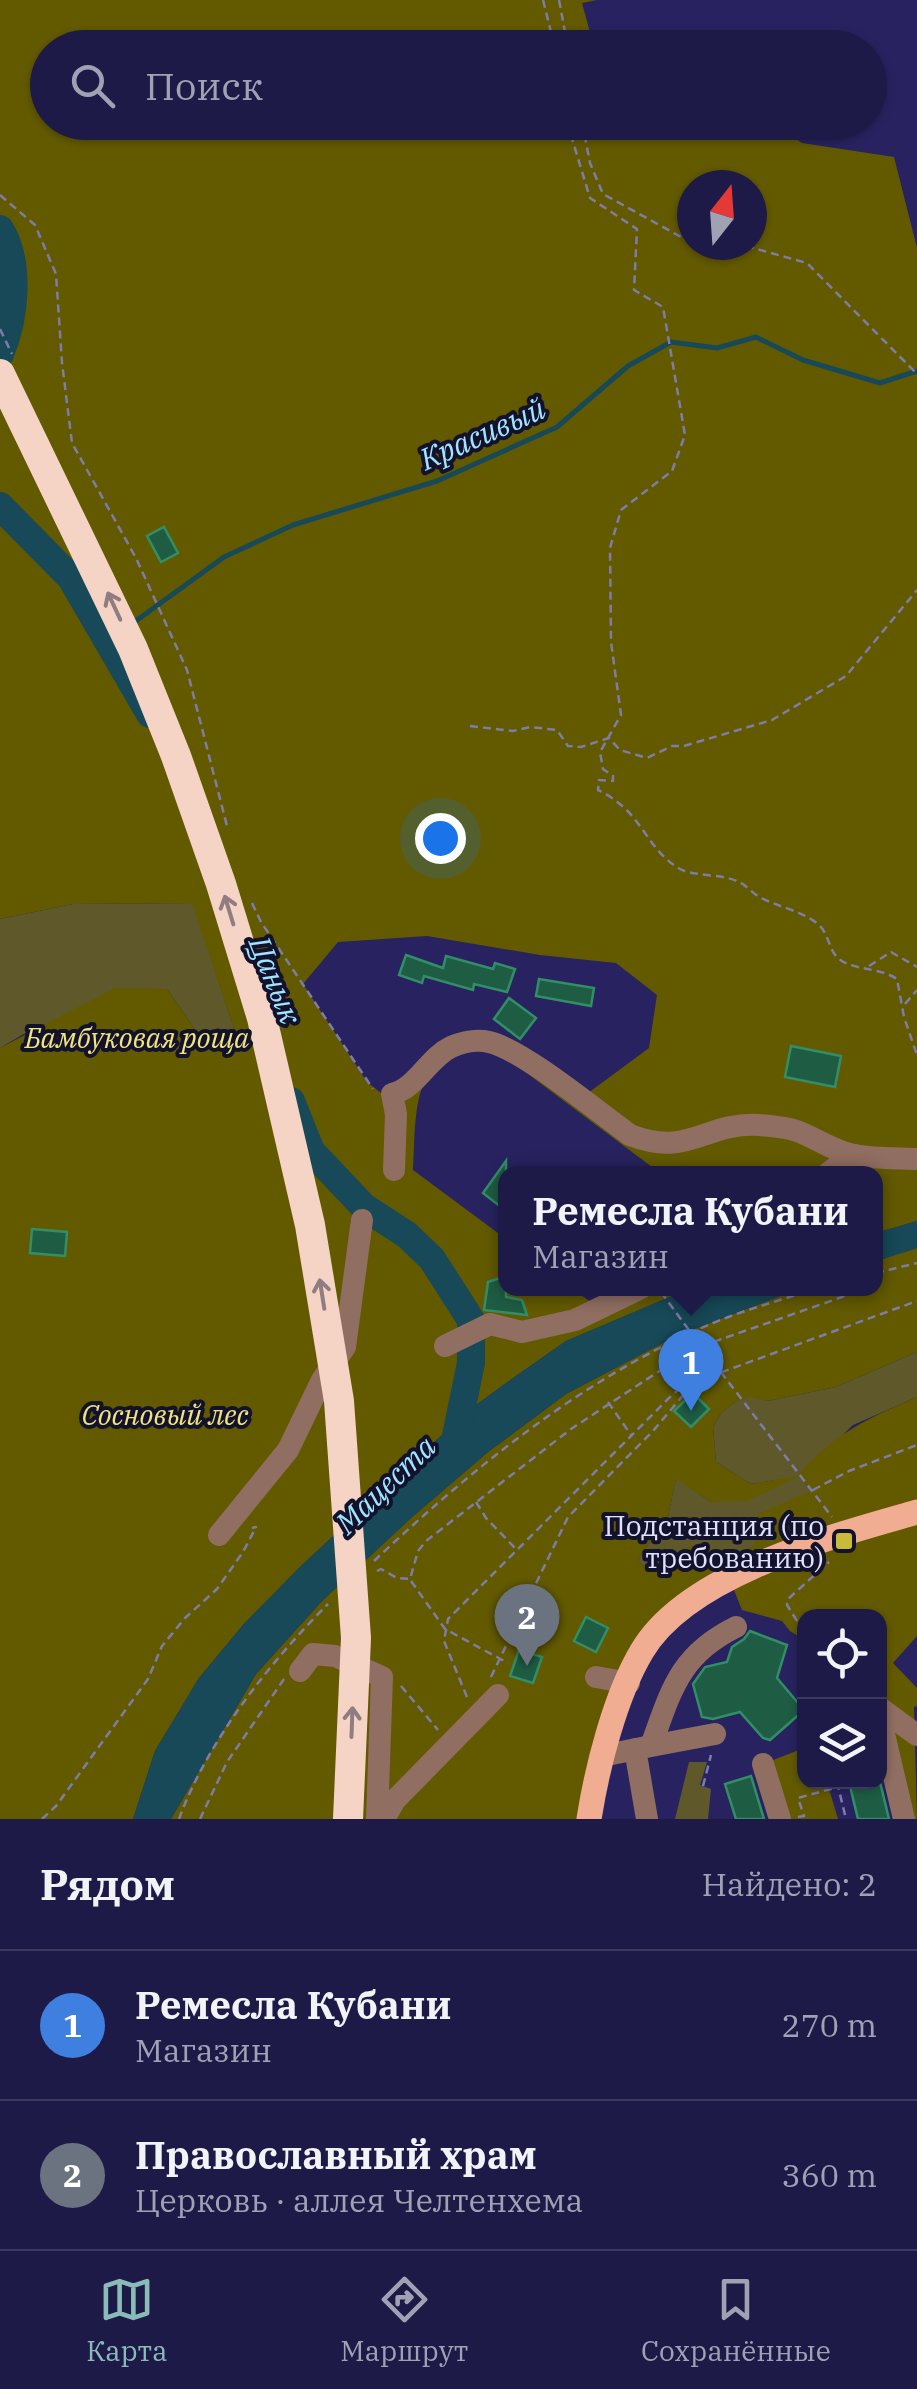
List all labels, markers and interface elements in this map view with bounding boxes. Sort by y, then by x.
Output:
search box [30,30,887,140]
icon: search [65,58,120,113]
text: Поиск [145,61,263,110]
north arrow [677,170,767,260]
water label: Красивый [412,388,551,478]
one-way arrow [103,592,122,622]
your location [415,813,466,864]
one-way arrow [219,895,237,926]
water label: Цанык [240,929,311,1030]
park label: Бамбуковая роща [24,1019,249,1056]
popup [498,1166,883,1296]
text: Ремесла Кубани [532,1186,849,1235]
text: Магазин [532,1235,669,1277]
one-way arrow [312,1278,330,1310]
pin: 1 [658,1328,724,1411]
park label: Сосновый лес [81,1396,249,1433]
water label: Мацеста [326,1426,444,1542]
place label: Подстанция (по требованию) [604,1507,824,1576]
marker: Подстанция (по требованию) [833,1530,855,1552]
pin: 2 [494,1584,560,1666]
map controls [797,1609,887,1789]
button: locate [797,1609,887,1699]
button: layers [797,1699,887,1789]
one-way arrow [343,1706,362,1738]
text: Рядом [40,1857,175,1912]
text: Найдено: 2 [702,1863,877,1905]
text: Ремесла Кубани [135,1980,452,2029]
text: 1 [63,2004,82,2046]
text: 270 m [781,2004,877,2046]
text: Магазин [135,2029,272,2071]
text: Православный храм [135,2130,537,2179]
text: 2 [63,2154,82,2196]
text: 360 m [781,2154,877,2196]
text: Церковь · аллея Челтенхема [135,2179,583,2221]
tab: Карта [86,2272,168,2369]
tab: Маршрут [340,2272,468,2369]
tab: Сохранённые [641,2272,831,2369]

